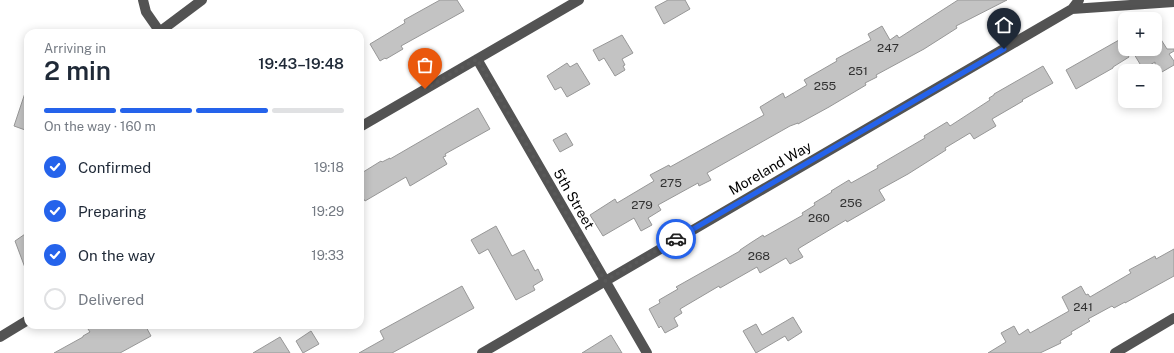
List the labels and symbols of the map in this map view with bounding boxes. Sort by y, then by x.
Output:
pin [987,8,1021,49]
house number: 247 [877,41,899,55]
pin [408,48,442,89]
house number: 251 [848,64,868,78]
house number: 255 [814,79,837,93]
street label: Moreland Way [726,138,815,198]
street label: 5th Street [550,166,598,232]
house number: 275 [660,176,682,190]
house number: 256 [840,196,862,210]
house number: 279 [631,198,653,212]
house number: 260 [808,211,830,225]
courier [656,219,696,259]
house number: 268 [748,249,770,263]
house number: 241 [1073,300,1093,314]

